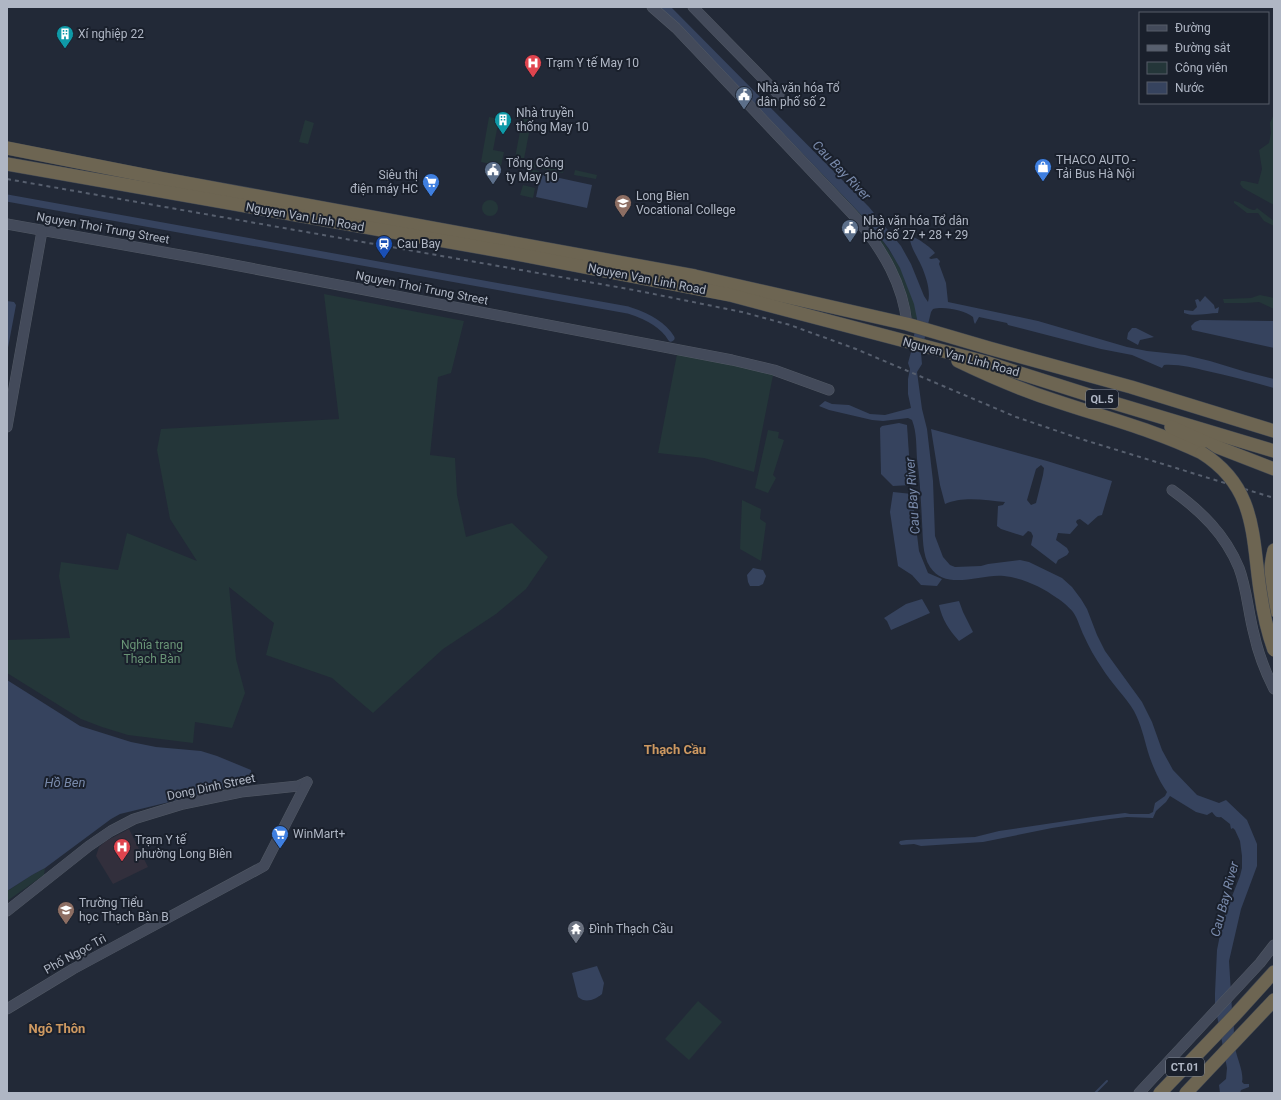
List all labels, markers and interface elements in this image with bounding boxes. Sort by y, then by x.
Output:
legend [1139,12,1269,104]
text: Đường [1175,21,1211,35]
building icon: Xí nghiệp 22 [55,24,75,49]
place label: Xí nghiệp 22 [78,27,144,41]
text: Đường sắt [1175,41,1230,55]
hospital icon: Trạm Y tế May 10 [523,53,543,78]
place label: Trạm Y tế May 10 [546,56,639,70]
text: Công viên [1175,61,1228,75]
place label: Nhà văn hóa Tổ dân phố số 2 [757,81,840,109]
text: Nước [1175,81,1204,95]
public building icon: Nhà văn hóa Tổ dân phố số 2 [734,85,754,110]
place label: Nhà truyền thống May 10 [516,106,589,134]
building icon: Nhà truyền thống May 10 [493,110,513,135]
water label: Cau Bay River [810,138,874,204]
place label: THACO AUTO - Tải Bus Hà Nội [1056,153,1136,181]
place label: Tổng Công ty May 10 [506,156,564,184]
shop icon: THACO AUTO - Tải Bus Hà Nội [1033,157,1053,182]
public building icon: Tổng Công ty May 10 [483,160,503,185]
place label: Siêu thị điện máy HC [350,168,418,196]
supermarket icon: Siêu thị điện máy HC [421,172,441,197]
place label: Long Bien Vocational College [636,189,736,217]
school or university icon: Long Bien Vocational College [613,193,633,218]
street label: Nguyen Van Linh Road [245,200,365,234]
street label: Nguyen Thoi Trung Street [35,209,171,247]
place label: Nhà văn hóa Tổ dân phố số 27 + 28 + 29 [863,214,969,242]
public building icon: Nhà văn hóa Tổ dân phố số 27 + 28 + 29 [840,218,860,243]
station icon: Cau Bay [374,234,394,259]
place label: Cau Bay [397,237,441,251]
street label: Nguyen Van Linh Road [587,261,707,297]
street label: Nguyen Thoi Trung Street [354,268,490,308]
street label: Nguyen Van Linh Road [901,335,1021,379]
road number: QL.5 [1086,390,1118,408]
water label: Cau Bay River [902,456,923,535]
park label: Nghĩa trang Thạch Bàn [121,638,183,666]
district label: Thạch Cầu [644,742,706,757]
street label: Dong Dinh Street [166,771,256,803]
water label: Hồ Ben [45,775,85,790]
supermarket icon: WinMart+ [270,824,290,849]
place label: WinMart+ [293,827,345,841]
place label: Trạm Y tế phường Long Biên [135,833,232,861]
hospital icon: Trạm Y tế phường Long Biên [112,837,132,862]
water label: Cau Bay River [1207,859,1242,938]
place label: Trường Tiểu học Thạch Bàn B [79,896,169,924]
school or university icon: Trường Tiểu học Thạch Bàn B [56,900,76,925]
temple icon: Đình Thạch Cầu [566,919,586,944]
place label: Đình Thạch Cầu [589,922,673,936]
street label: Phố Ngọc Trì [41,931,109,977]
district label: Ngô Thôn [29,1021,85,1036]
road number: CT.01 [1166,1058,1204,1076]

